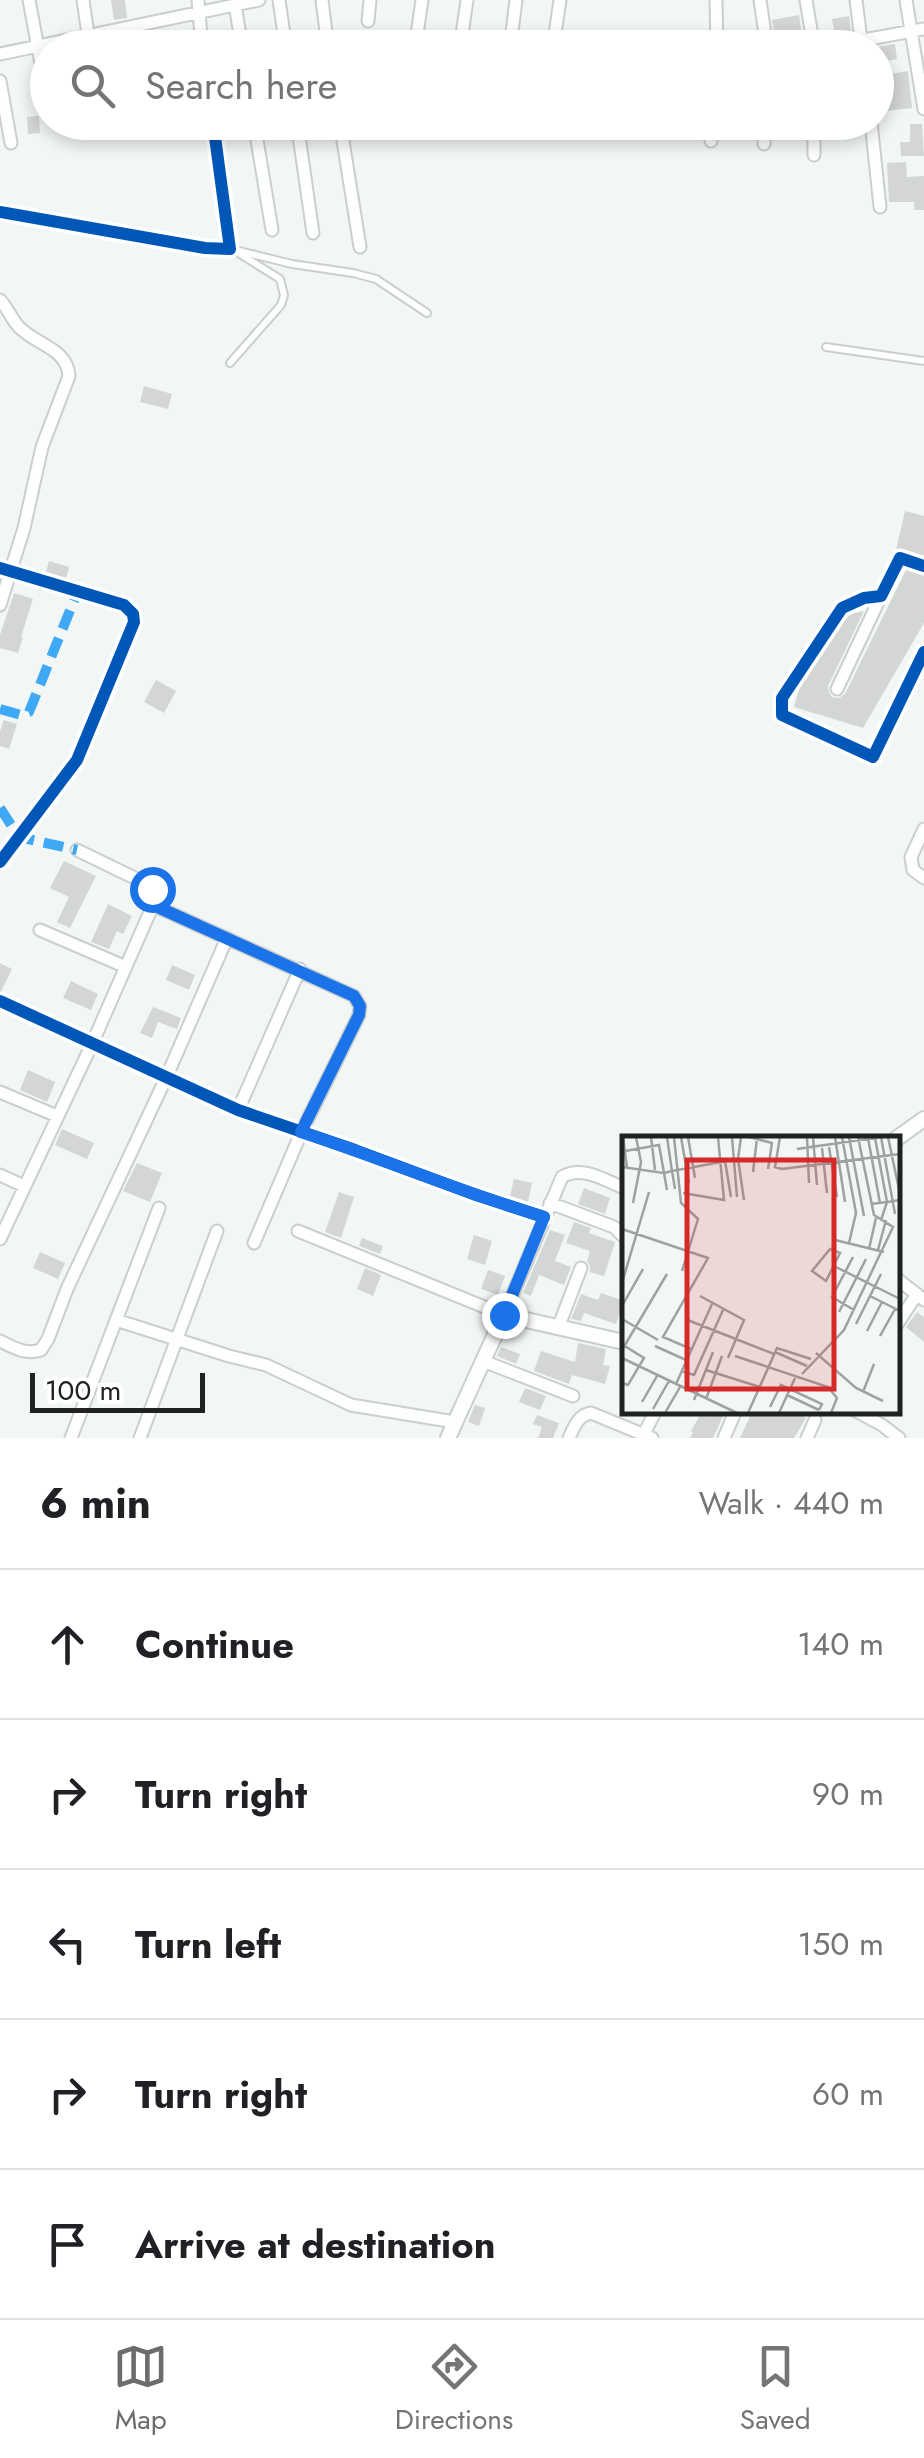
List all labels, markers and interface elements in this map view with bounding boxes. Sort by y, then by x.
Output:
search box [30,30,894,140]
icon: search [65,58,120,113]
text: Search here [145,58,337,113]
route start [130,867,176,913]
inset map [622,1136,899,1413]
route end [482,1293,528,1339]
scale bar [30,1368,205,1412]
text: 100 m [45,1370,121,1411]
text: 6 min [40,1473,151,1534]
text: Walk · 440 m [699,1480,884,1526]
icon: ahead [40,1617,95,1672]
text: Continue [135,1617,294,1672]
text: 140 m [797,1621,884,1667]
icon: right [40,1767,95,1822]
text: Turn right [135,1767,307,1822]
text: 90 m [812,1771,884,1817]
icon: left [40,1917,95,1972]
text: Turn left [135,1917,281,1972]
text: 150 m [798,1921,884,1967]
icon: right [40,2067,95,2122]
text: Turn right [135,2067,307,2122]
text: 60 m [812,2071,884,2117]
icon: arrive [40,2217,95,2272]
text: Arrive at destination [135,2217,496,2272]
tab: Map [113,2339,168,2440]
tab: Directions [395,2339,513,2440]
tab: Saved [740,2339,811,2440]

